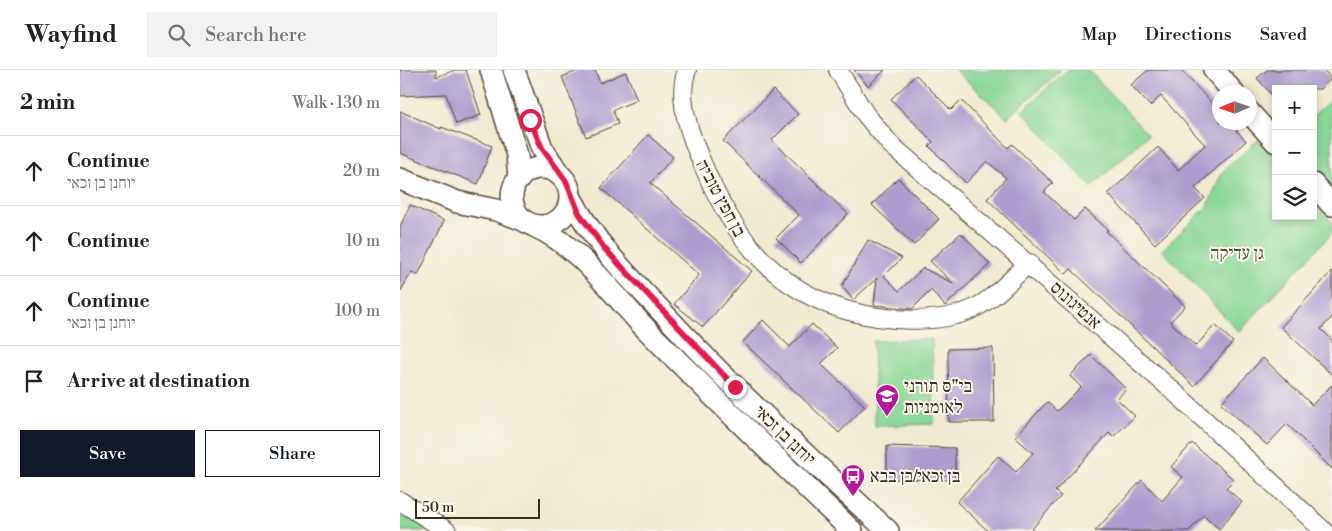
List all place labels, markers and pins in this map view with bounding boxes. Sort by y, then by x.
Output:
place label: בי"ס תורני לאומניות [904,375,973,419]
school or university icon: בי"ס תורני לאומניות [874,383,900,417]
bus stop icon: בן זכאי/בן בבא [840,463,866,497]
place label: בן זכאי/בן בבא [870,465,961,488]

